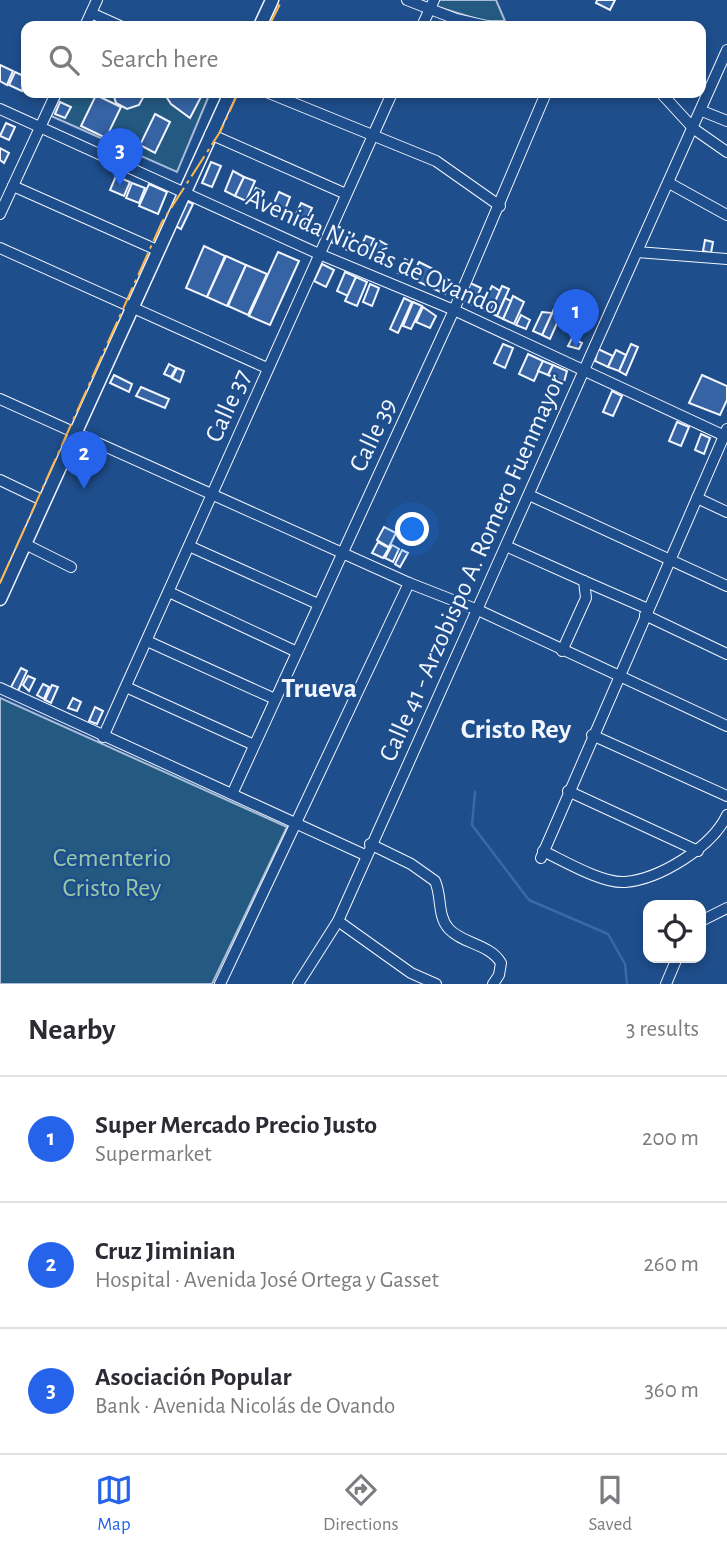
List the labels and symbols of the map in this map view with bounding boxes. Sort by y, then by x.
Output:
pin: 3 [97,128,143,186]
street label: Avenida Nicolás de Ovando [243,184,503,320]
pin: 1 [553,289,599,347]
street label: Calle 37 [201,366,255,446]
street label: Calle 41 - Arzobispo A. Romero Fuenmayor [375,370,570,765]
street label: Calle 39 [345,394,401,476]
pin: 2 [61,431,107,489]
your location [395,512,429,546]
district label: Trueva [281,675,357,703]
district label: Cristo Rey [461,716,572,744]
park label: Cementerio Cristo Rey [53,845,171,901]

